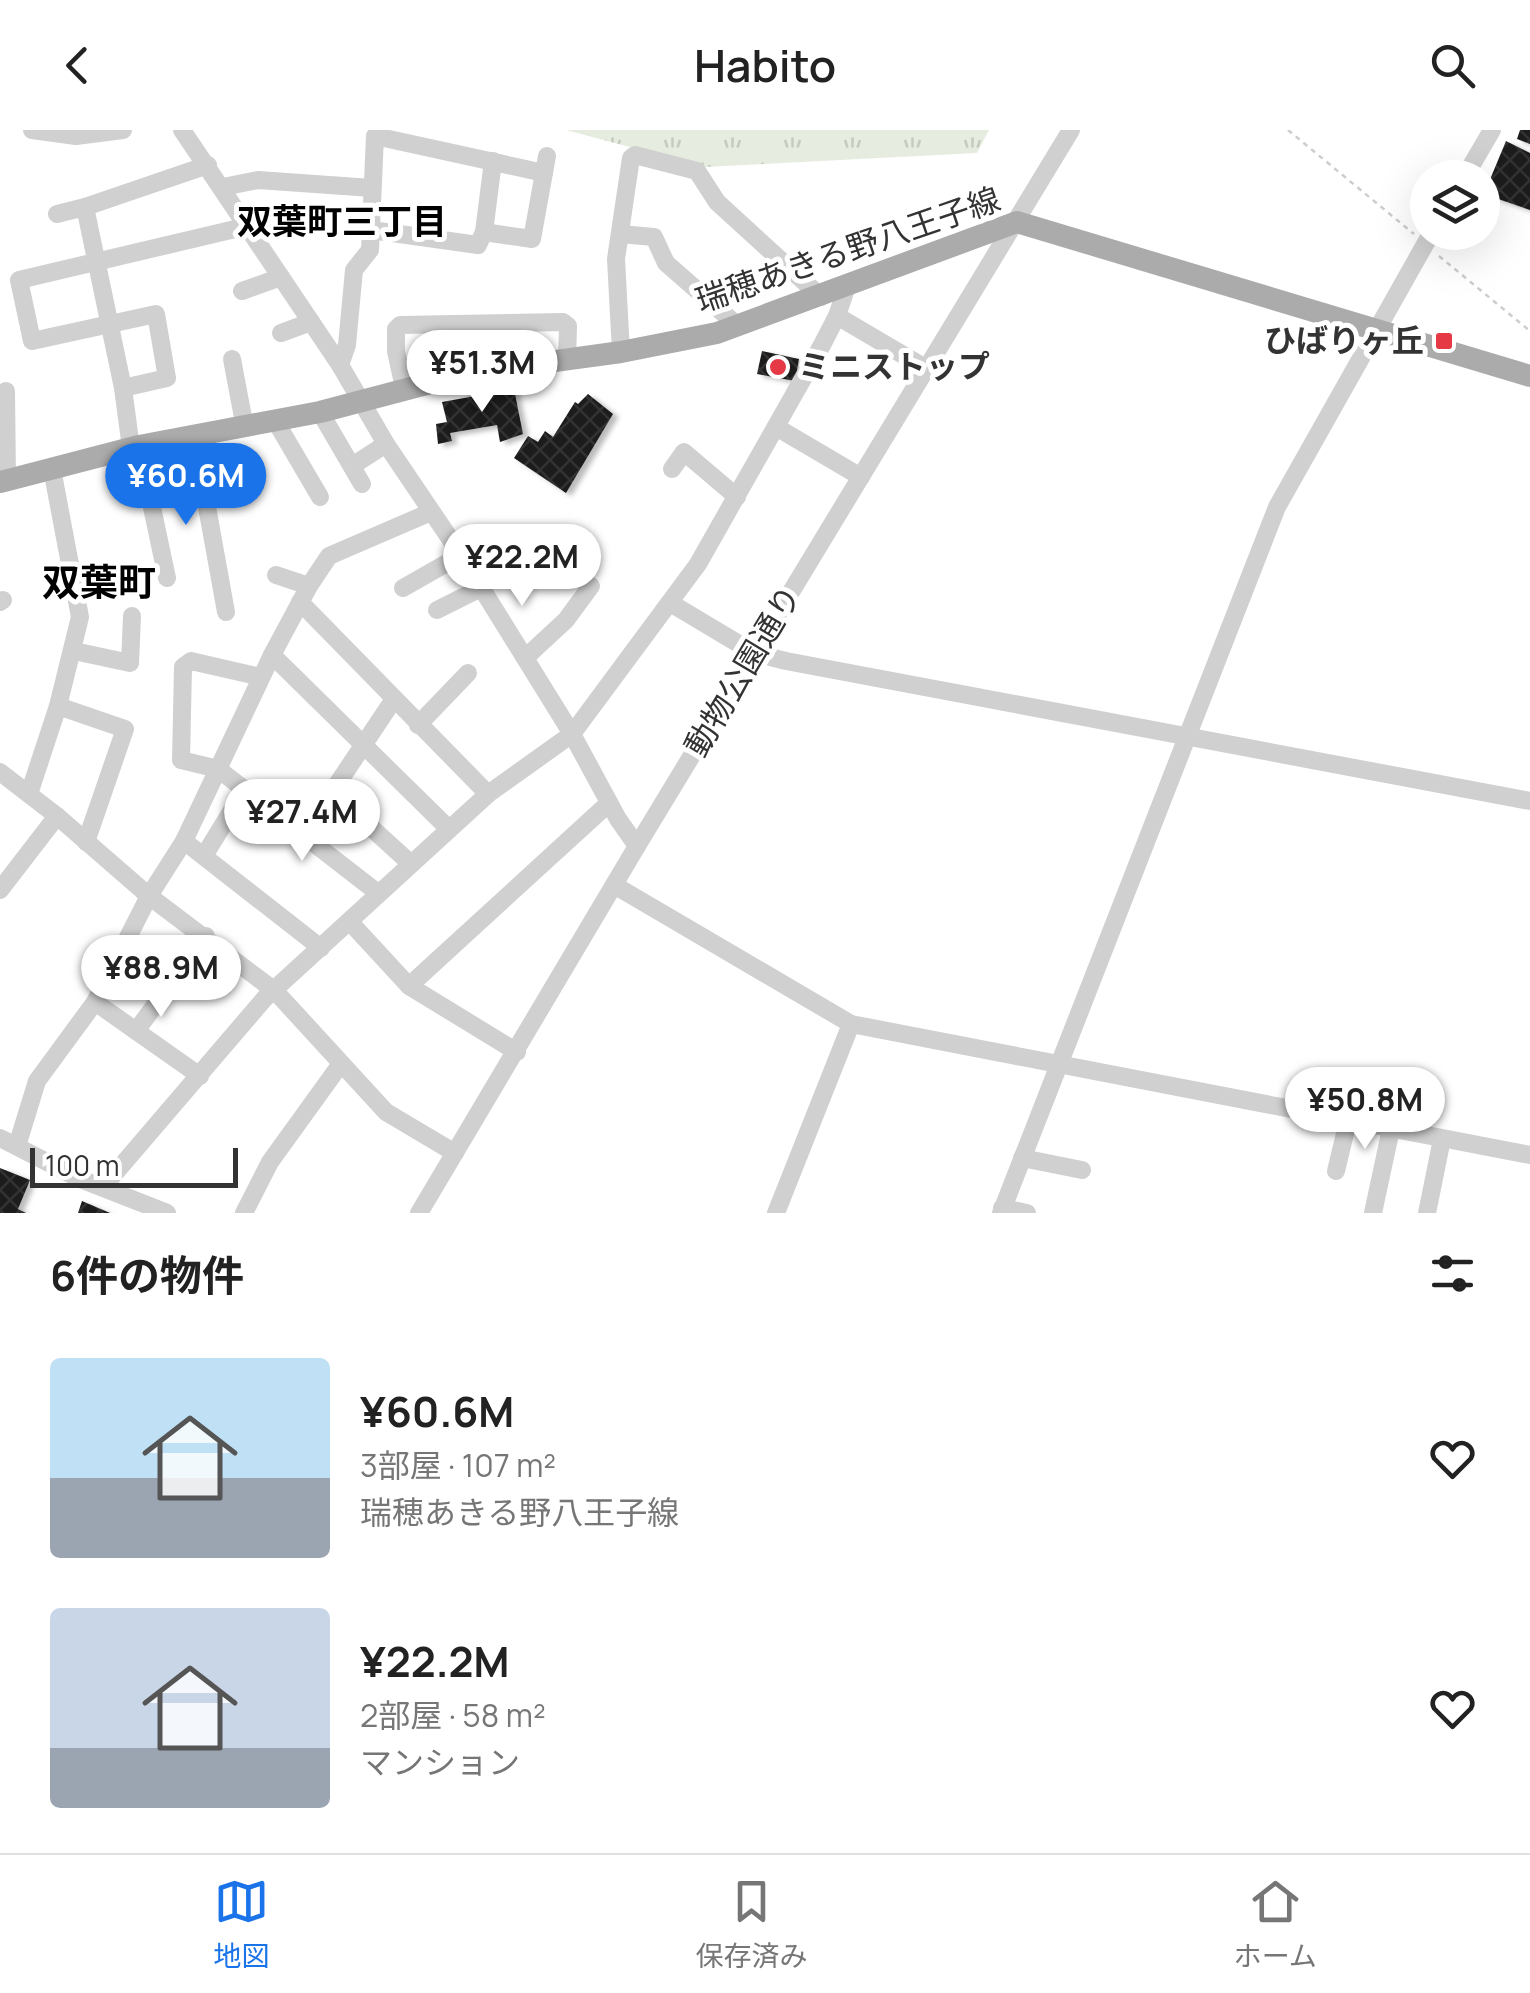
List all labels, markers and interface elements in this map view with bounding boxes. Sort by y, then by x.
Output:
text: Habito [694,34,836,96]
icon: back [50,38,105,93]
icon: search [1425,38,1480,93]
map controls [1410,160,1500,250]
button: layers [1410,160,1500,250]
street label: 瑞穂あきる野八王子線 [690,176,1006,322]
district label: 双葉町三丁目 [237,197,447,245]
place label: ひばりヶ丘 [1264,318,1424,362]
pin: ¥51.3M [401,330,563,415]
marker: ひばりヶ丘 [1433,330,1455,352]
text: ¥51.3M [429,340,535,384]
place label: ミニストップ [798,344,990,388]
marker: ミニストップ [767,356,789,378]
pin: ¥60.6M [105,443,267,528]
text: ¥60.6M [127,453,245,497]
pin: ¥22.2M [441,524,603,609]
text: ¥22.2M [465,534,579,578]
district label: 双葉町 [42,555,156,607]
street label: 動物公園通り [674,577,810,764]
pin: ¥27.4M [221,779,383,864]
text: ¥27.4M [246,789,358,833]
pin: ¥88.9M [80,935,242,1020]
text: ¥88.9M [103,945,219,989]
pin: ¥50.8M [1284,1067,1446,1152]
text: ¥50.8M [1307,1077,1423,1121]
scale bar [30,1143,238,1188]
text: 100 m [45,1146,119,1184]
text: 6件の物件 [50,1246,244,1304]
icon: filters [1425,1246,1480,1301]
text: ¥60.6M [360,1382,514,1440]
icon: home [130,1398,250,1518]
icon: heart [1425,1431,1480,1486]
text: 3部屋 · 107 m² [360,1443,556,1487]
text: 瑞穂あきる野八王子線 [360,1490,679,1534]
text: ¥22.2M [360,1632,509,1690]
icon: home [130,1648,250,1768]
icon: heart [1425,1681,1480,1736]
text: 2部屋 · 58 m² [360,1693,546,1737]
text: マンション [360,1740,520,1784]
tab: 地図 [213,1874,269,1974]
tab: 保存済み [695,1874,807,1974]
tab: ホーム [1234,1874,1317,1974]

